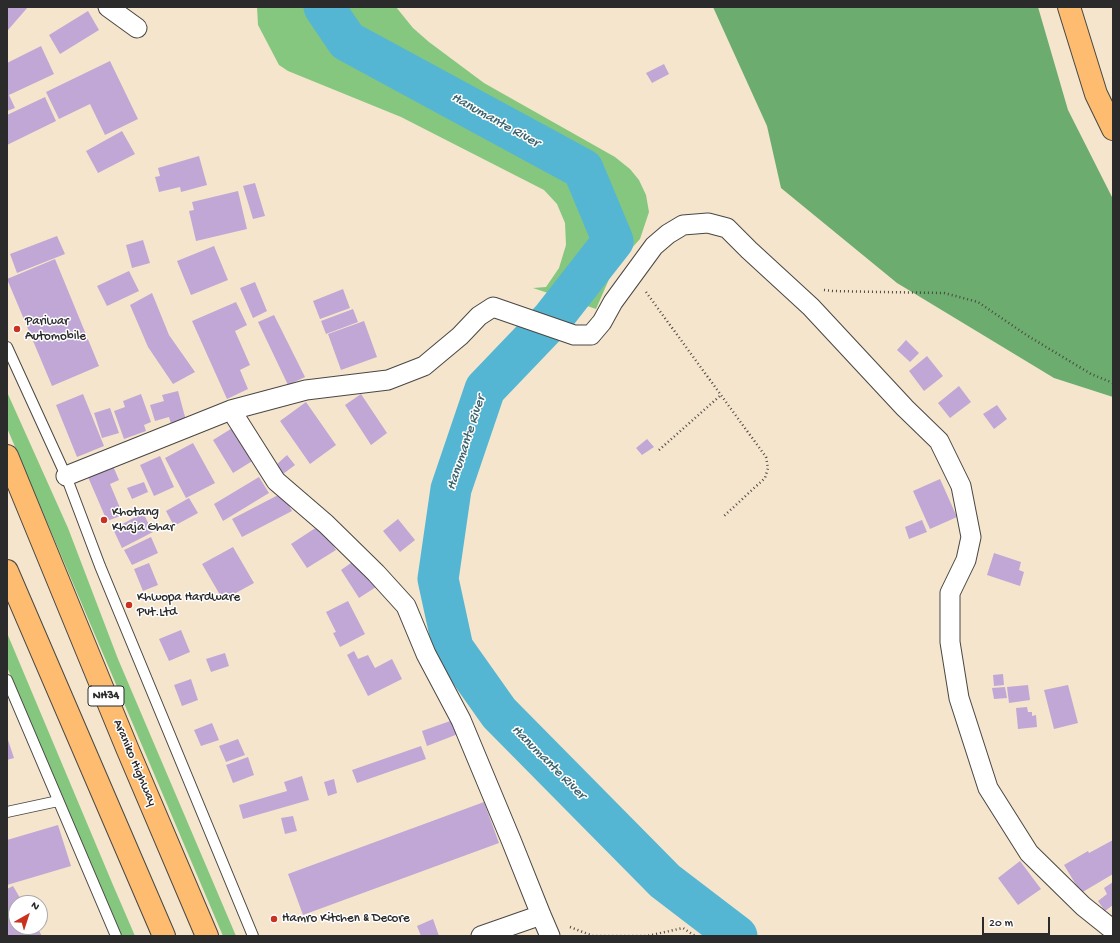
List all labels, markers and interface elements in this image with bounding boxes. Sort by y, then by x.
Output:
water label: Hanumante River [448,90,542,152]
place label: Pariwar Automobile [25,314,86,345]
marker: Pariwar Automobile [12,324,22,334]
water label: Hanumante River [444,394,490,492]
place label: Khotang Khaja Ghar [112,505,174,536]
marker: Khotang Khaja Ghar [99,515,109,525]
place label: Khwopa Hardware Pvt.Ltd [137,590,240,621]
marker: Khwopa Hardware Pvt.Ltd [124,600,134,610]
road number: NH34 [88,686,124,706]
street label: Araniko Highway [109,717,159,809]
water label: Hanumante River [507,722,589,804]
north arrow [8,895,48,935]
text: N [28,900,41,913]
scale bar [984,909,1052,935]
place label: Hamro Kitchen & Decore [282,911,410,927]
marker: Hamro Kitchen & Decore [269,914,279,924]
text: 20 m [989,917,1013,931]

